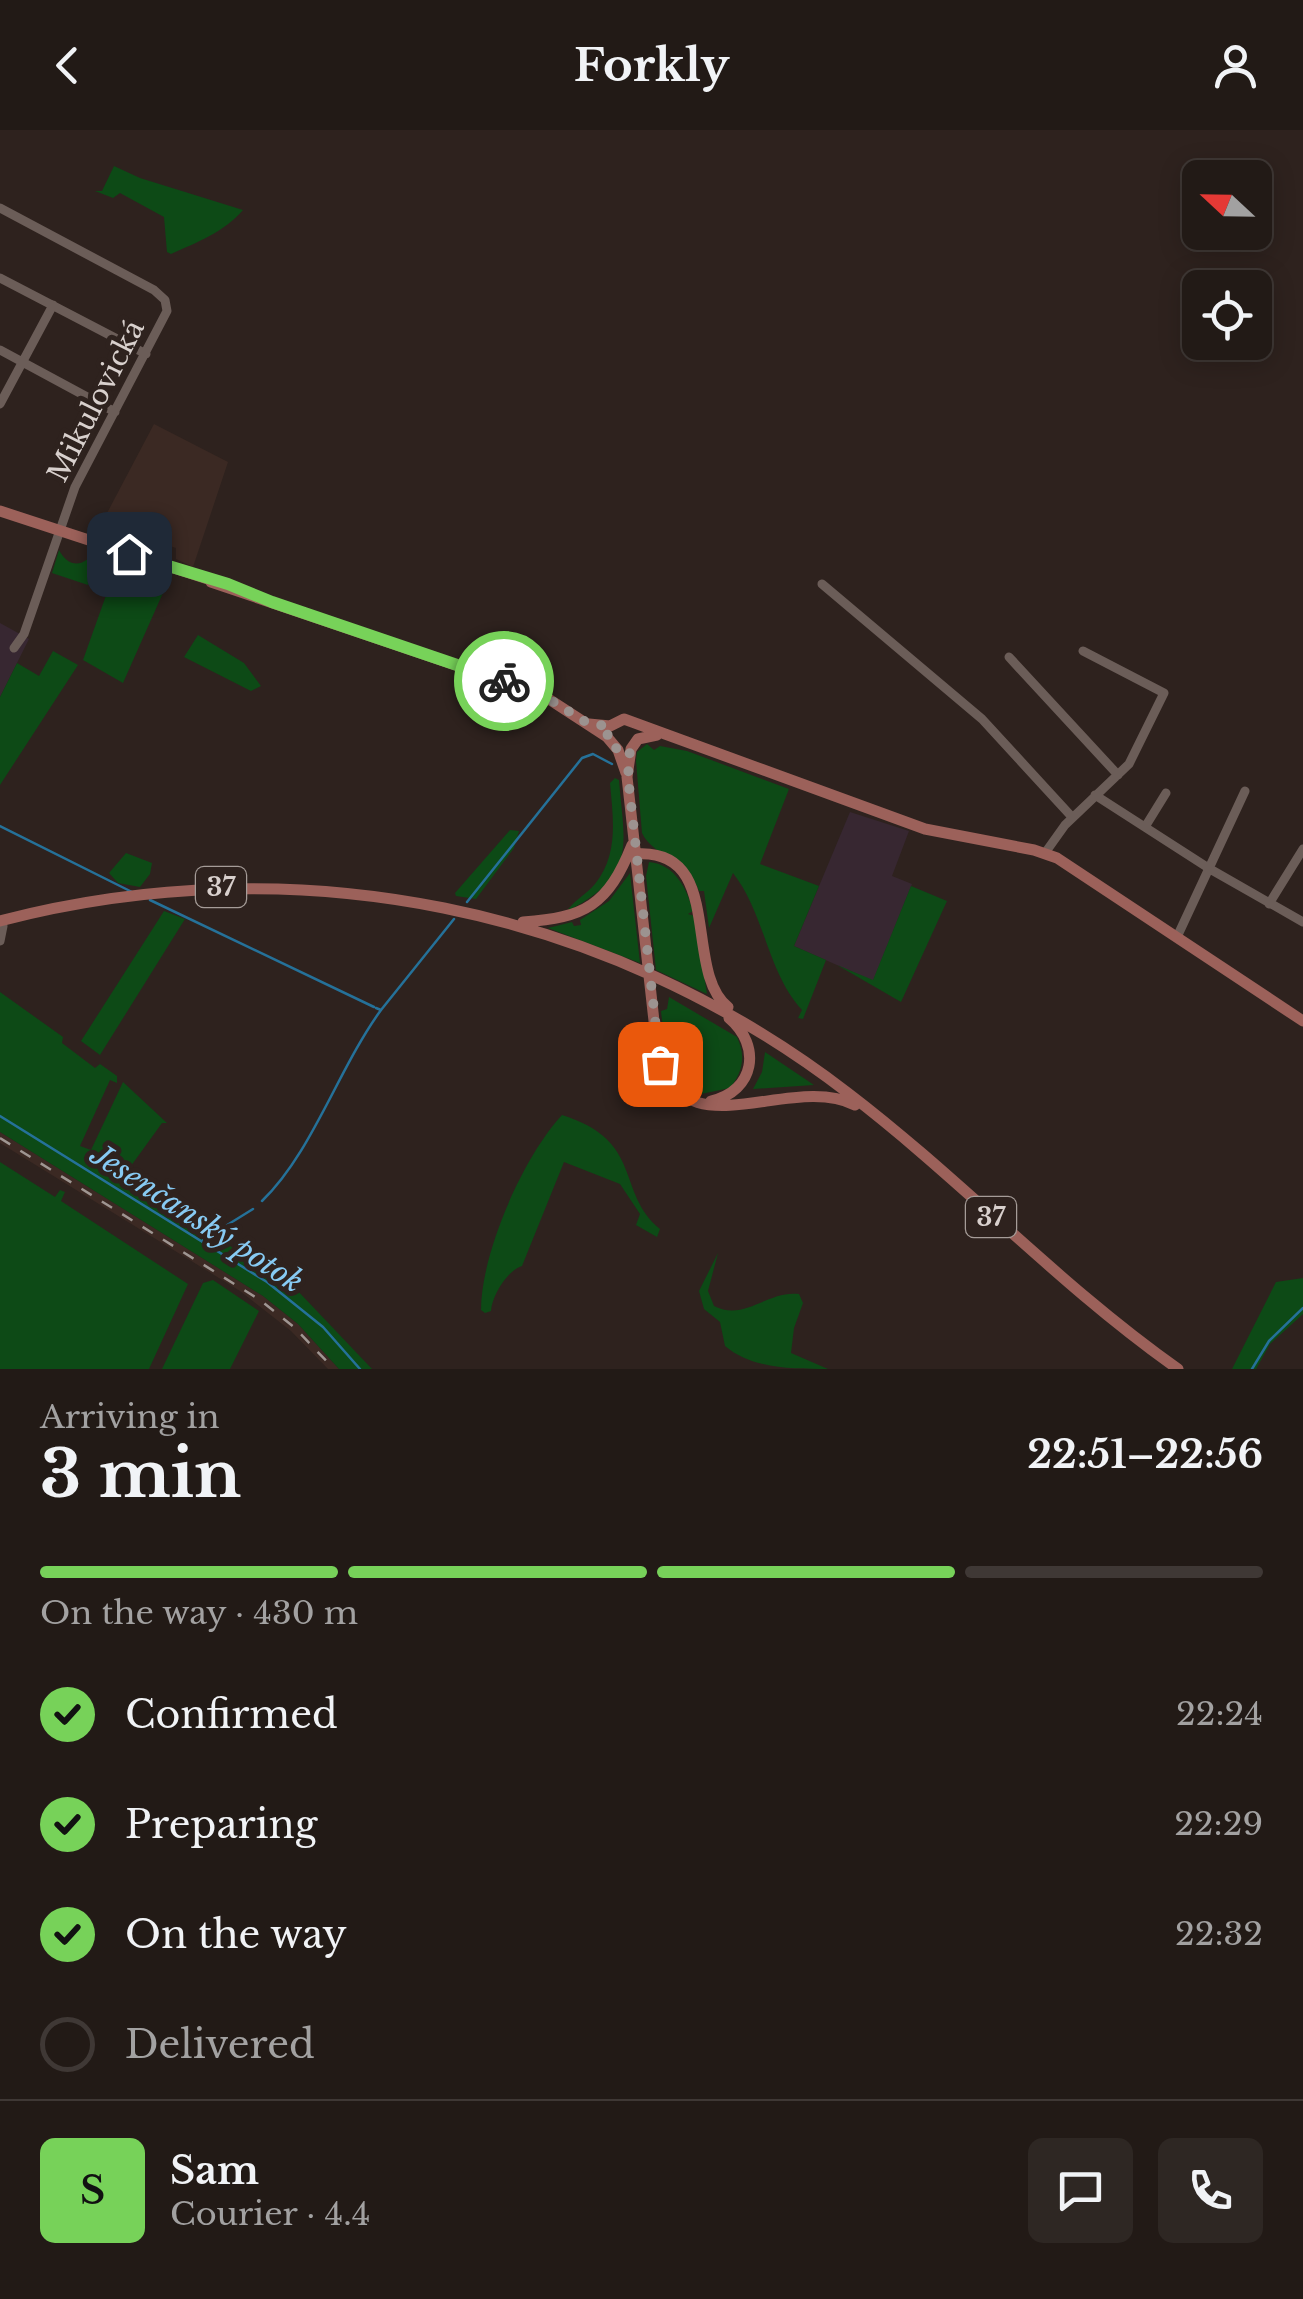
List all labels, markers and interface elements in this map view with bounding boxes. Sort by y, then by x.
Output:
text: Forkly [574,37,729,93]
icon: back [40,38,95,93]
icon: person [1208,38,1263,93]
north arrow [1182,160,1272,250]
map controls [1182,160,1272,360]
button: locate [1182,270,1272,360]
street label: Mikulovická [40,314,152,488]
pin [87,512,172,597]
icon: home [102,527,157,582]
courier [454,631,554,731]
icon: bike [477,654,532,709]
road number: 37 [196,867,246,907]
pin [618,1022,703,1107]
icon: bag [633,1037,688,1092]
water label: Jesenčanský potok [83,1135,310,1300]
road number: 37 [966,1197,1016,1237]
text: Arriving in [40,1397,219,1437]
text: 22:51–22:56 [1027,1431,1263,1478]
text: 3 min [40,1434,241,1515]
text: On the way · 430 m [40,1593,358,1633]
icon: check [40,1687,95,1742]
text: Confirmed [125,1691,338,1738]
text: 22:24 [1176,1694,1263,1734]
icon: check [40,1797,95,1852]
text: Preparing [125,1801,317,1848]
text: 22:29 [1174,1804,1263,1844]
icon: check [40,1907,95,1962]
text: On the way [125,1911,347,1958]
text: 22:32 [1175,1914,1263,1954]
text: Delivered [125,2021,315,2068]
button: chat [1028,2138,1133,2243]
button: phone [1158,2138,1263,2243]
text: Sam [170,2147,259,2194]
text: S [80,2167,105,2214]
text: Courier · 4.4 [170,2194,370,2234]

